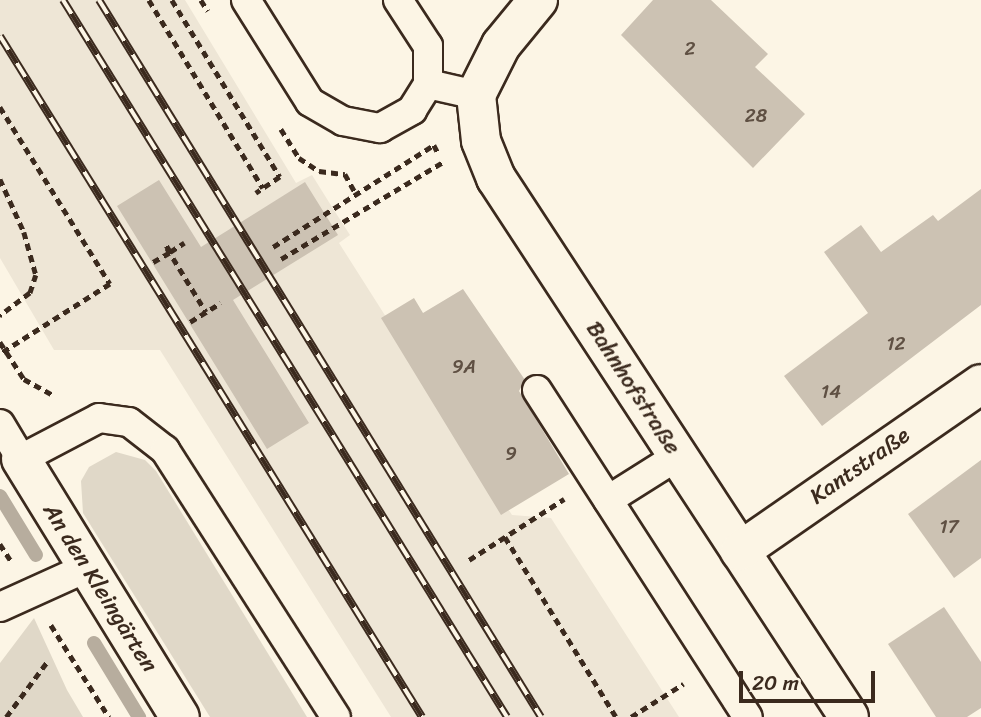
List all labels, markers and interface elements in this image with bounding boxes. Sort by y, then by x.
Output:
house number: 2 [685,38,695,60]
house number: 28 [745,105,767,127]
street label: Bahnhofstraße [580,316,686,460]
house number: 12 [886,333,906,355]
house number: 9A [452,356,476,378]
house number: 14 [821,381,841,403]
street label: Kantstraße [805,422,915,510]
house number: 9 [505,443,517,465]
street label: An den Kleingärten [37,499,163,677]
house number: 17 [940,516,958,538]
scale bar [743,658,880,702]
text: 20 m [752,664,799,702]

